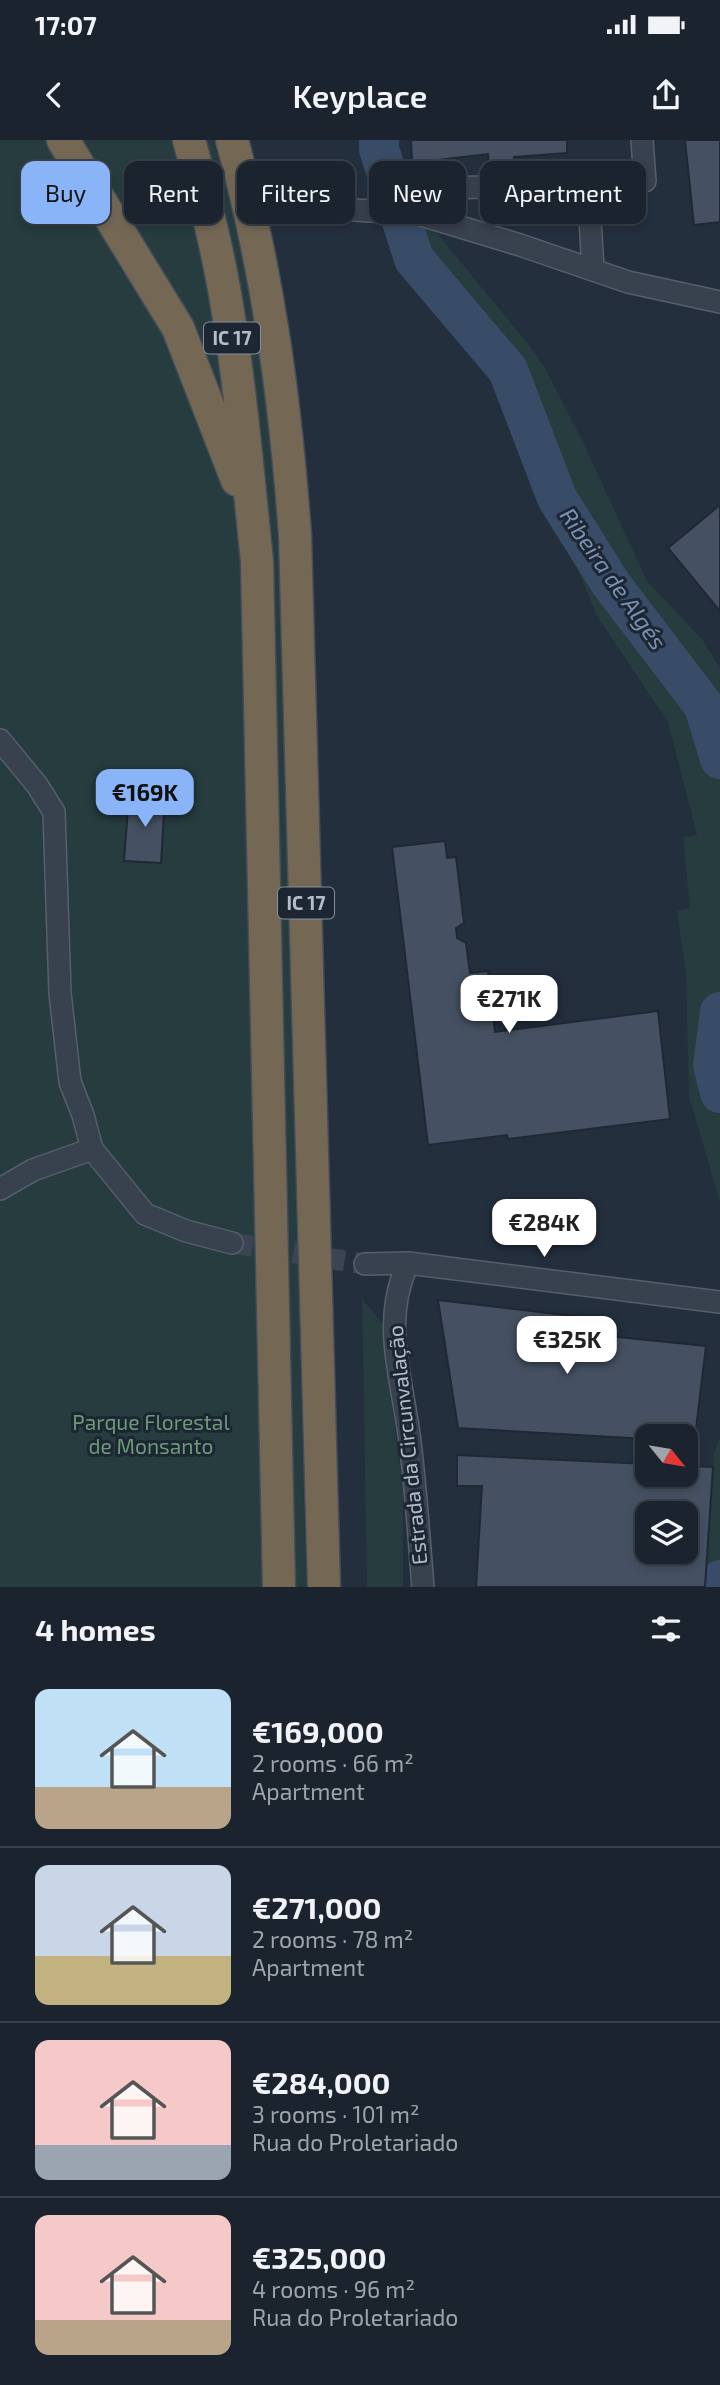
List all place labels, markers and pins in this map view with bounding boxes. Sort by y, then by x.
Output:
pin: €169K [96,770,194,829]
pin: €271K [460,976,558,1035]
pin: €284K [495,1200,593,1259]
pin: €325K [518,1316,616,1376]

